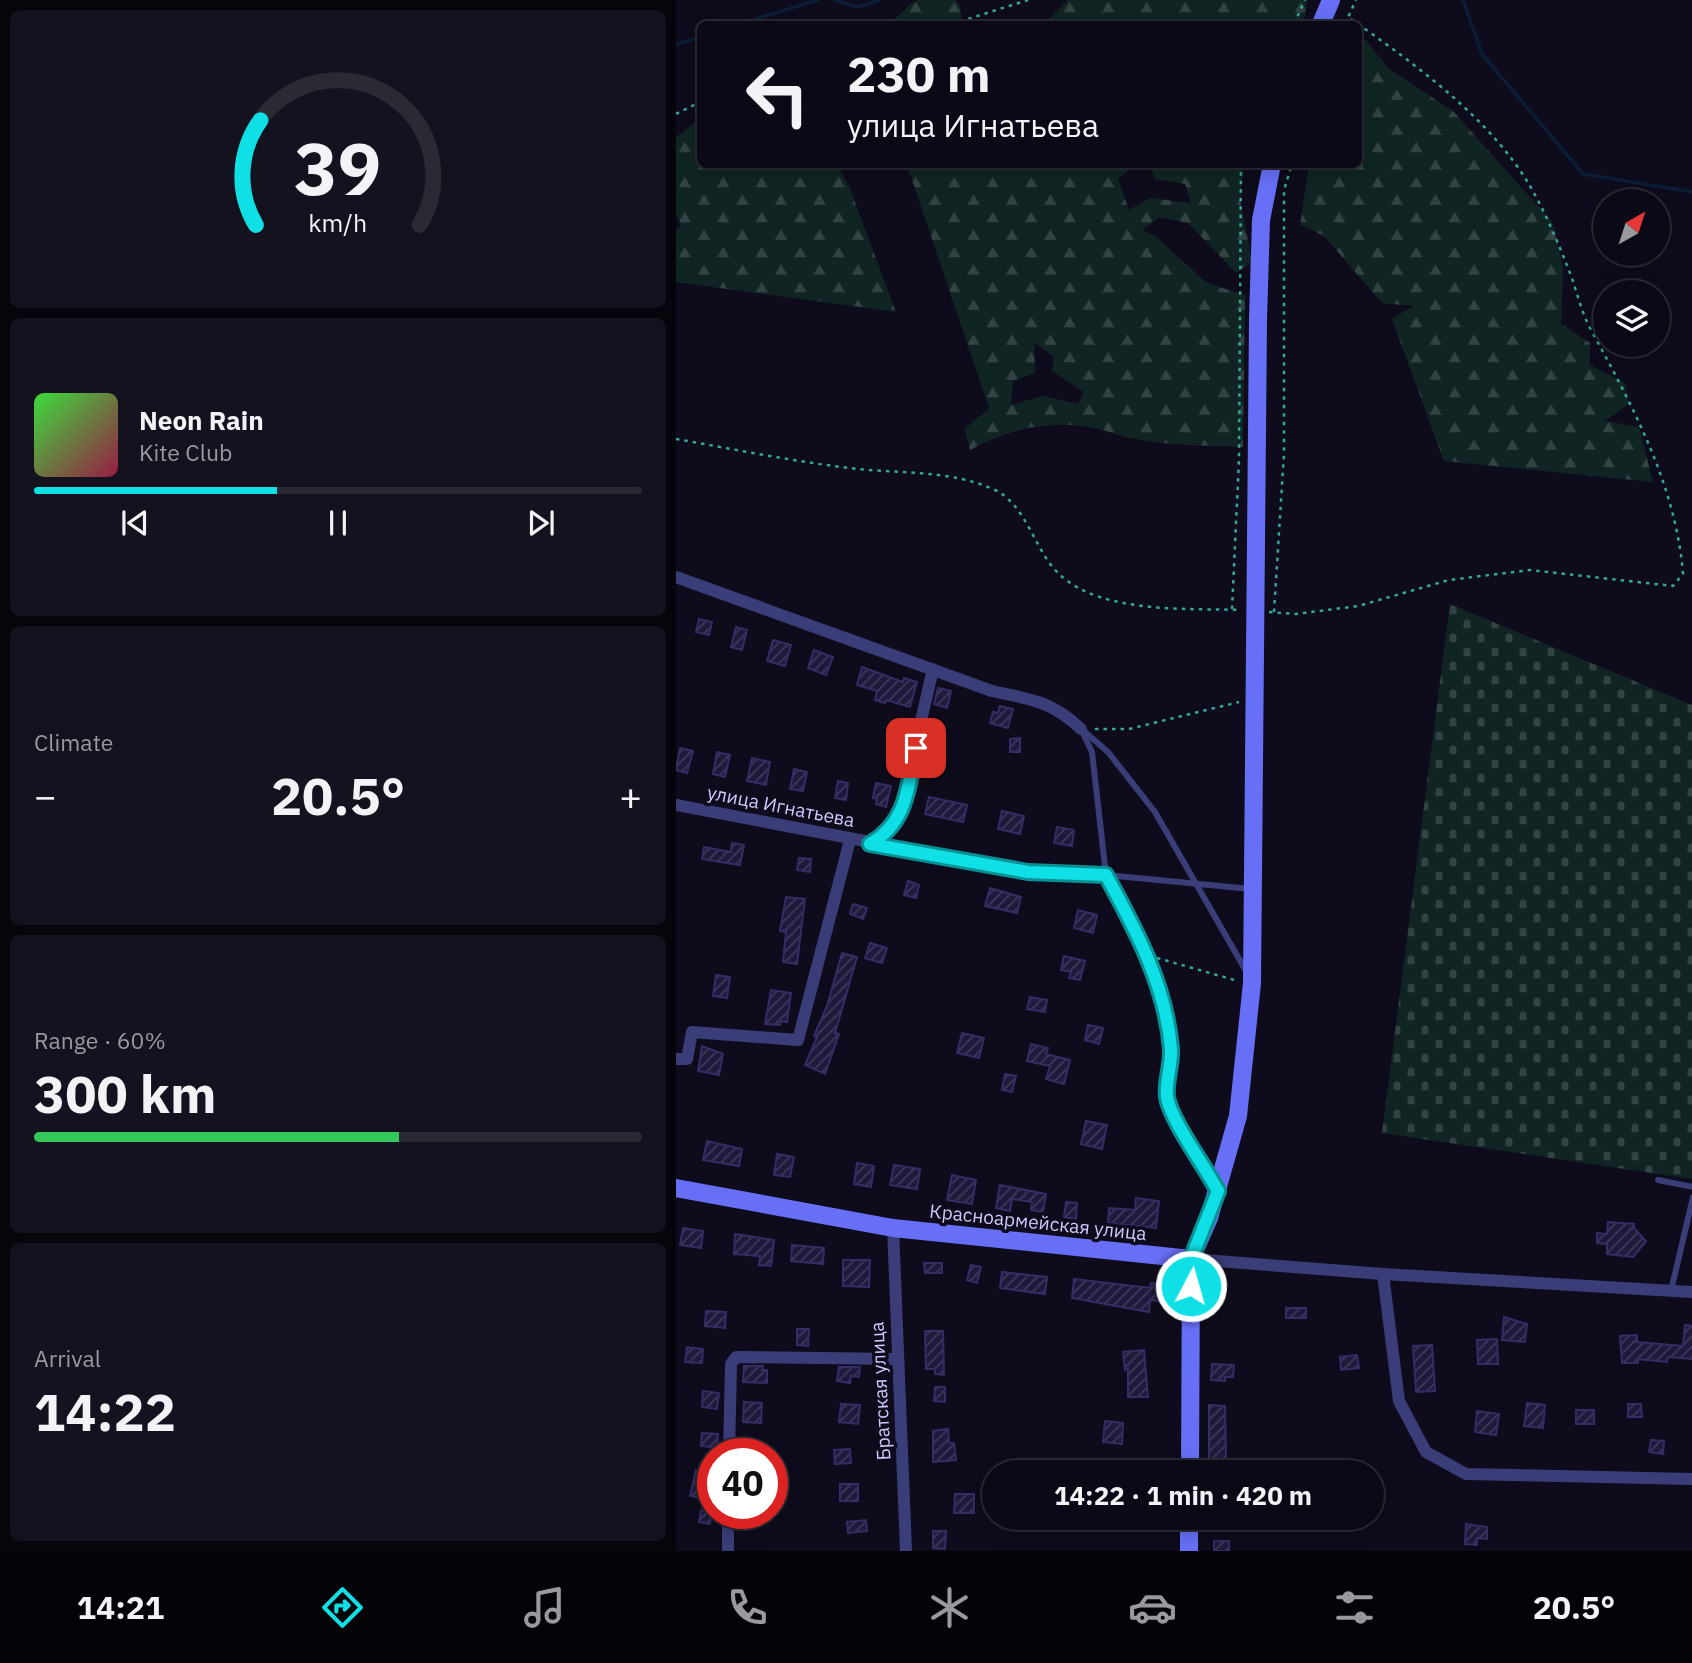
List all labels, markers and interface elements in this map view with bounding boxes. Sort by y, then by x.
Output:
text: 230 m [847,42,991,105]
icon: left [732,49,823,140]
text: улица Игнатьева [847,104,1099,146]
text: 39 [294,120,382,215]
north arrow [1593,189,1670,266]
map controls [1593,189,1670,357]
text: km/h [309,206,367,239]
button: layers [1593,280,1670,357]
text: Neon Rain [139,403,264,437]
text: Kite Club [139,437,232,467]
icon: previous [116,504,154,542]
icon: pause [319,504,357,542]
icon: next [522,504,560,542]
pin [886,718,946,778]
text: Climate [34,727,113,757]
icon: arrive [897,729,935,767]
text: 20.5° [271,762,405,829]
text: − [34,771,57,820]
text: + [619,771,642,820]
street label: улица Игнатьева [705,780,857,832]
text: Range · 60% [34,1025,166,1055]
text: 300 km [34,1060,216,1127]
street label: Красноармейская улица [928,1199,1148,1245]
position arrow [1154,1249,1228,1323]
street label: Братская улица [864,1321,896,1461]
text: Arrival [34,1343,101,1373]
text: 14:22 [34,1378,176,1445]
speed limit sign: 40 [697,1438,788,1529]
text: 14:22 · 1 min · 420 m [1054,1478,1312,1512]
icon: directions [318,1583,367,1632]
icon: music [520,1583,569,1632]
icon: phone [723,1583,772,1632]
icon: climate [925,1583,974,1632]
icon: car [1128,1583,1177,1632]
icon: filters [1330,1583,1379,1632]
text: 14:21 [77,1586,164,1628]
text: 20.5° [1533,1586,1615,1628]

